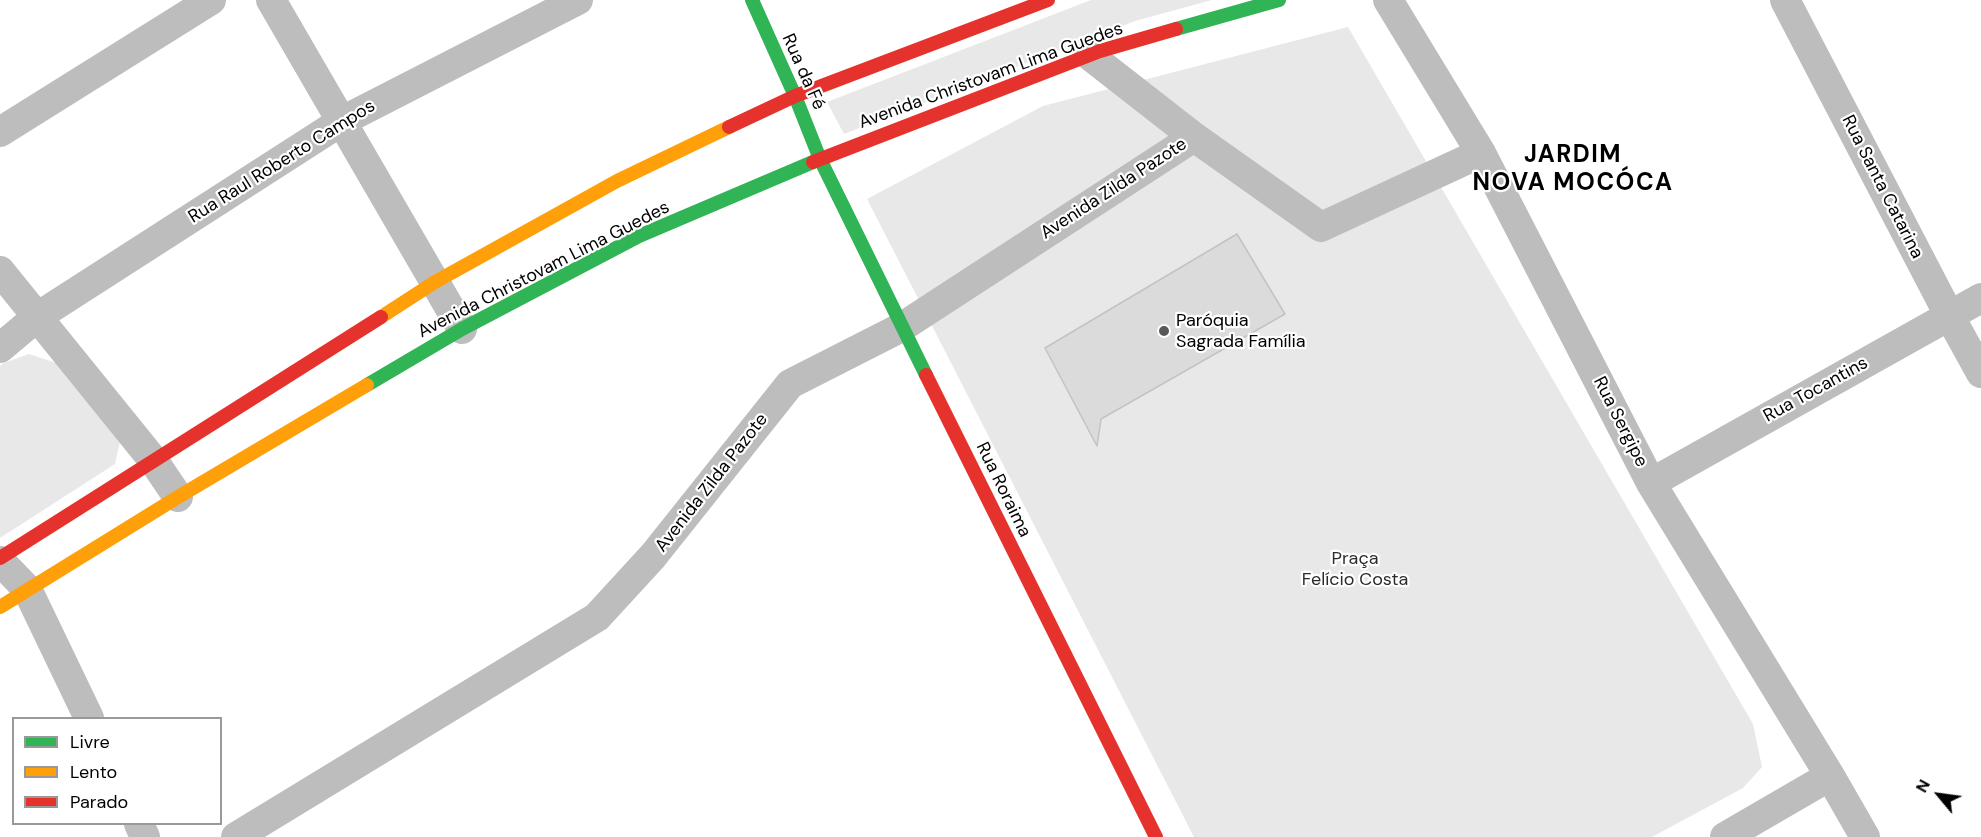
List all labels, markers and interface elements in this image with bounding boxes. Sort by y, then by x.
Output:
street label: Avenida Christovam Lima Guedes [856,18,1126,134]
street label: Rua da Fé [777,31,829,113]
street label: Rua Raul Roberto Campos [185,96,379,228]
street label: Rua Santa Catarina [1836,112,1928,262]
street label: Avenida Zilda Pazote [1037,134,1191,244]
district label: JARDIM NOVA MOCÓCA [1473,142,1673,198]
street label: Avenida Christovam Lima Guedes [415,197,673,343]
place label: Paróquia Sagrada Família [1176,310,1306,352]
marker: Paróquia Sagrada Família [1157,324,1171,338]
street label: Rua Tocantins [1760,352,1872,428]
street label: Rua Sergipe [1588,373,1652,471]
street label: Avenida Zilda Pazote [651,409,773,557]
street label: Rua Roraima [971,439,1035,541]
park label: Praça Felício Costa [1302,548,1408,590]
legend [12,717,222,825]
text: Livre [70,730,110,754]
text: Lento [70,760,117,784]
north arrow [1909,765,1969,825]
text: N [1911,776,1935,796]
text: Parado [70,790,128,814]

